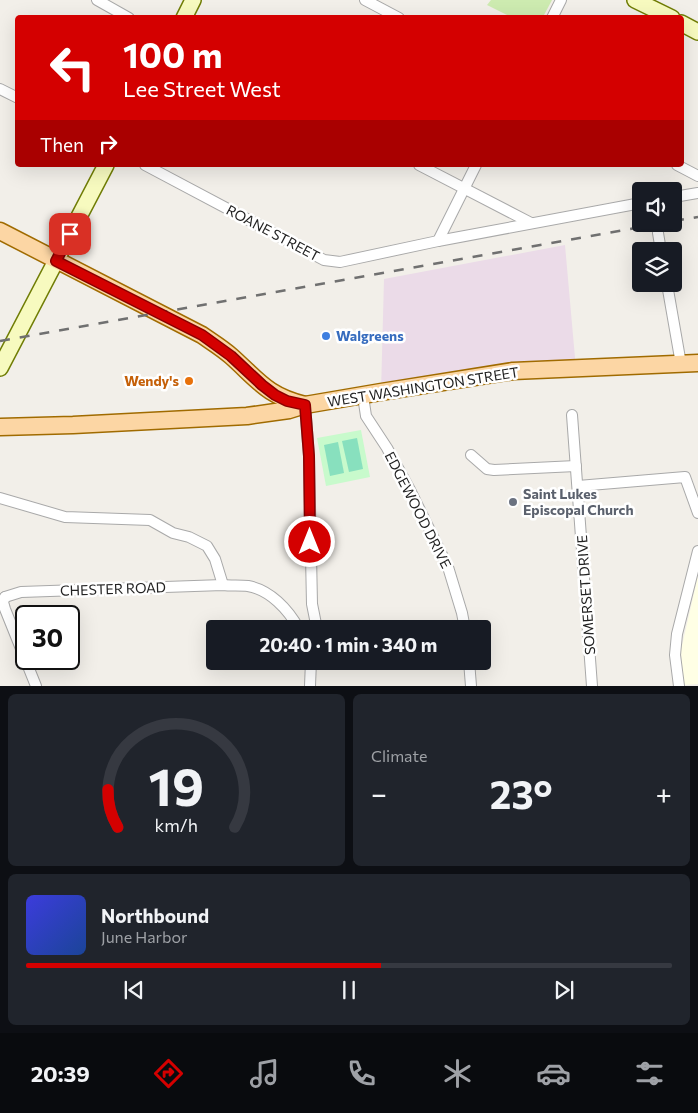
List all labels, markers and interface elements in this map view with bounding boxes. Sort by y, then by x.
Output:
text: 100 m [123,32,223,75]
icon: left [40,35,105,100]
text: Lee Street West [123,75,281,102]
icon: right [94,130,122,158]
text: Then [40,133,84,156]
map controls [632,182,682,292]
button: sound [632,182,682,232]
street label: ROANE STREET [224,201,323,264]
pin [49,213,91,255]
icon: arrive [56,220,84,248]
button: layers [632,242,682,292]
place label: Walgreens [336,327,404,344]
marker: Walgreens [320,330,332,342]
street label: WEST WASHINGTON STREET [326,363,520,410]
place label: Wendy's [124,372,179,389]
marker: Wendy's [183,375,195,387]
street label: EDGEWOOD DRIVE [382,449,455,571]
place label: Saint Lukes Episcopal Church [523,485,633,518]
marker: Saint Lukes Episcopal Church [507,496,519,508]
position arrow [283,515,335,567]
street label: SOMERSET DRIVE [573,534,598,656]
street label: CHESTER ROAD [60,578,166,599]
speed limit sign: 30 [15,605,80,670]
text: 20:40 · 1 min · 340 m [260,633,437,656]
text: Climate [371,746,427,765]
text: 19 [149,753,204,817]
text: 23° [490,770,553,817]
text: − [371,776,387,810]
text: + [656,776,672,810]
text: km/h [155,814,198,836]
text: Northbound [101,904,209,927]
text: June Harbor [101,927,187,946]
icon: previous [120,976,148,1004]
icon: pause [335,976,363,1004]
icon: next [550,976,578,1004]
icon: directions [151,1056,186,1091]
icon: music [247,1056,282,1091]
icon: phone [344,1056,379,1091]
icon: climate [440,1056,475,1091]
icon: car [536,1056,571,1091]
icon: filters [632,1056,667,1091]
text: 20:39 [31,1060,90,1087]

